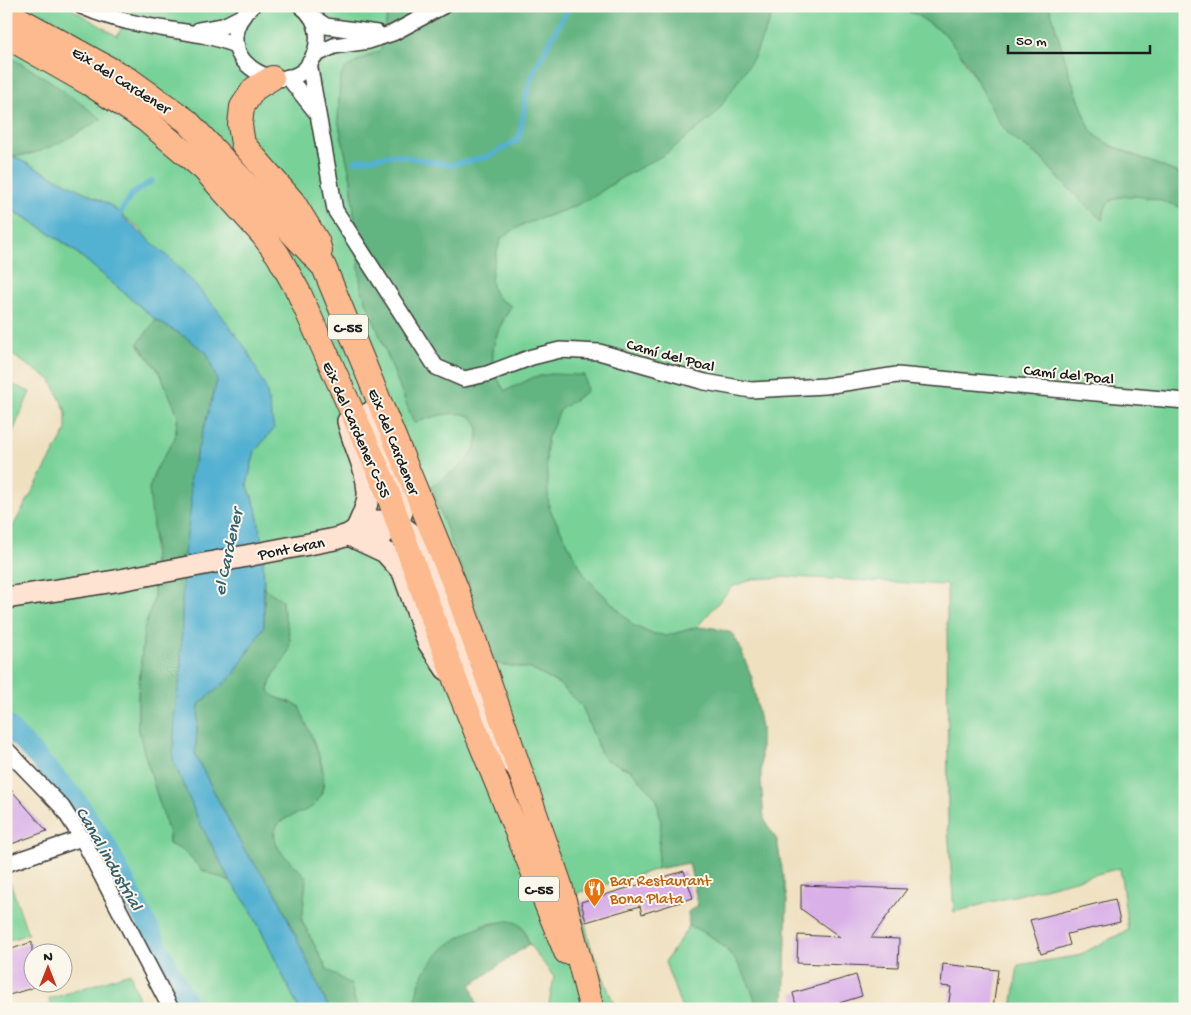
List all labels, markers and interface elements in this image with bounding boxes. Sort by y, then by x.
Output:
scale bar [1008,22,1151,54]
text: 50 m [1016,33,1047,51]
street label: Eix del Cardener [67,44,174,121]
road number: C-55 [328,314,368,340]
street label: Camí del Poal [624,336,716,378]
street label: Eix del Cardener C-55 [319,358,397,500]
street label: Camí del Poal [1023,362,1115,391]
street label: Eix del Cardener [365,385,425,497]
water label: el Cardener [210,504,250,598]
street label: Pont Gran [256,535,327,566]
water label: Canal industrial [70,804,146,916]
place label: Bar Restaurant Bona Plata [609,873,712,910]
road number: C-55 [519,876,559,902]
restaurant icon: Bar Restaurant Bona Plata [582,876,606,907]
north arrow [22,942,72,992]
text: N [43,949,53,966]

